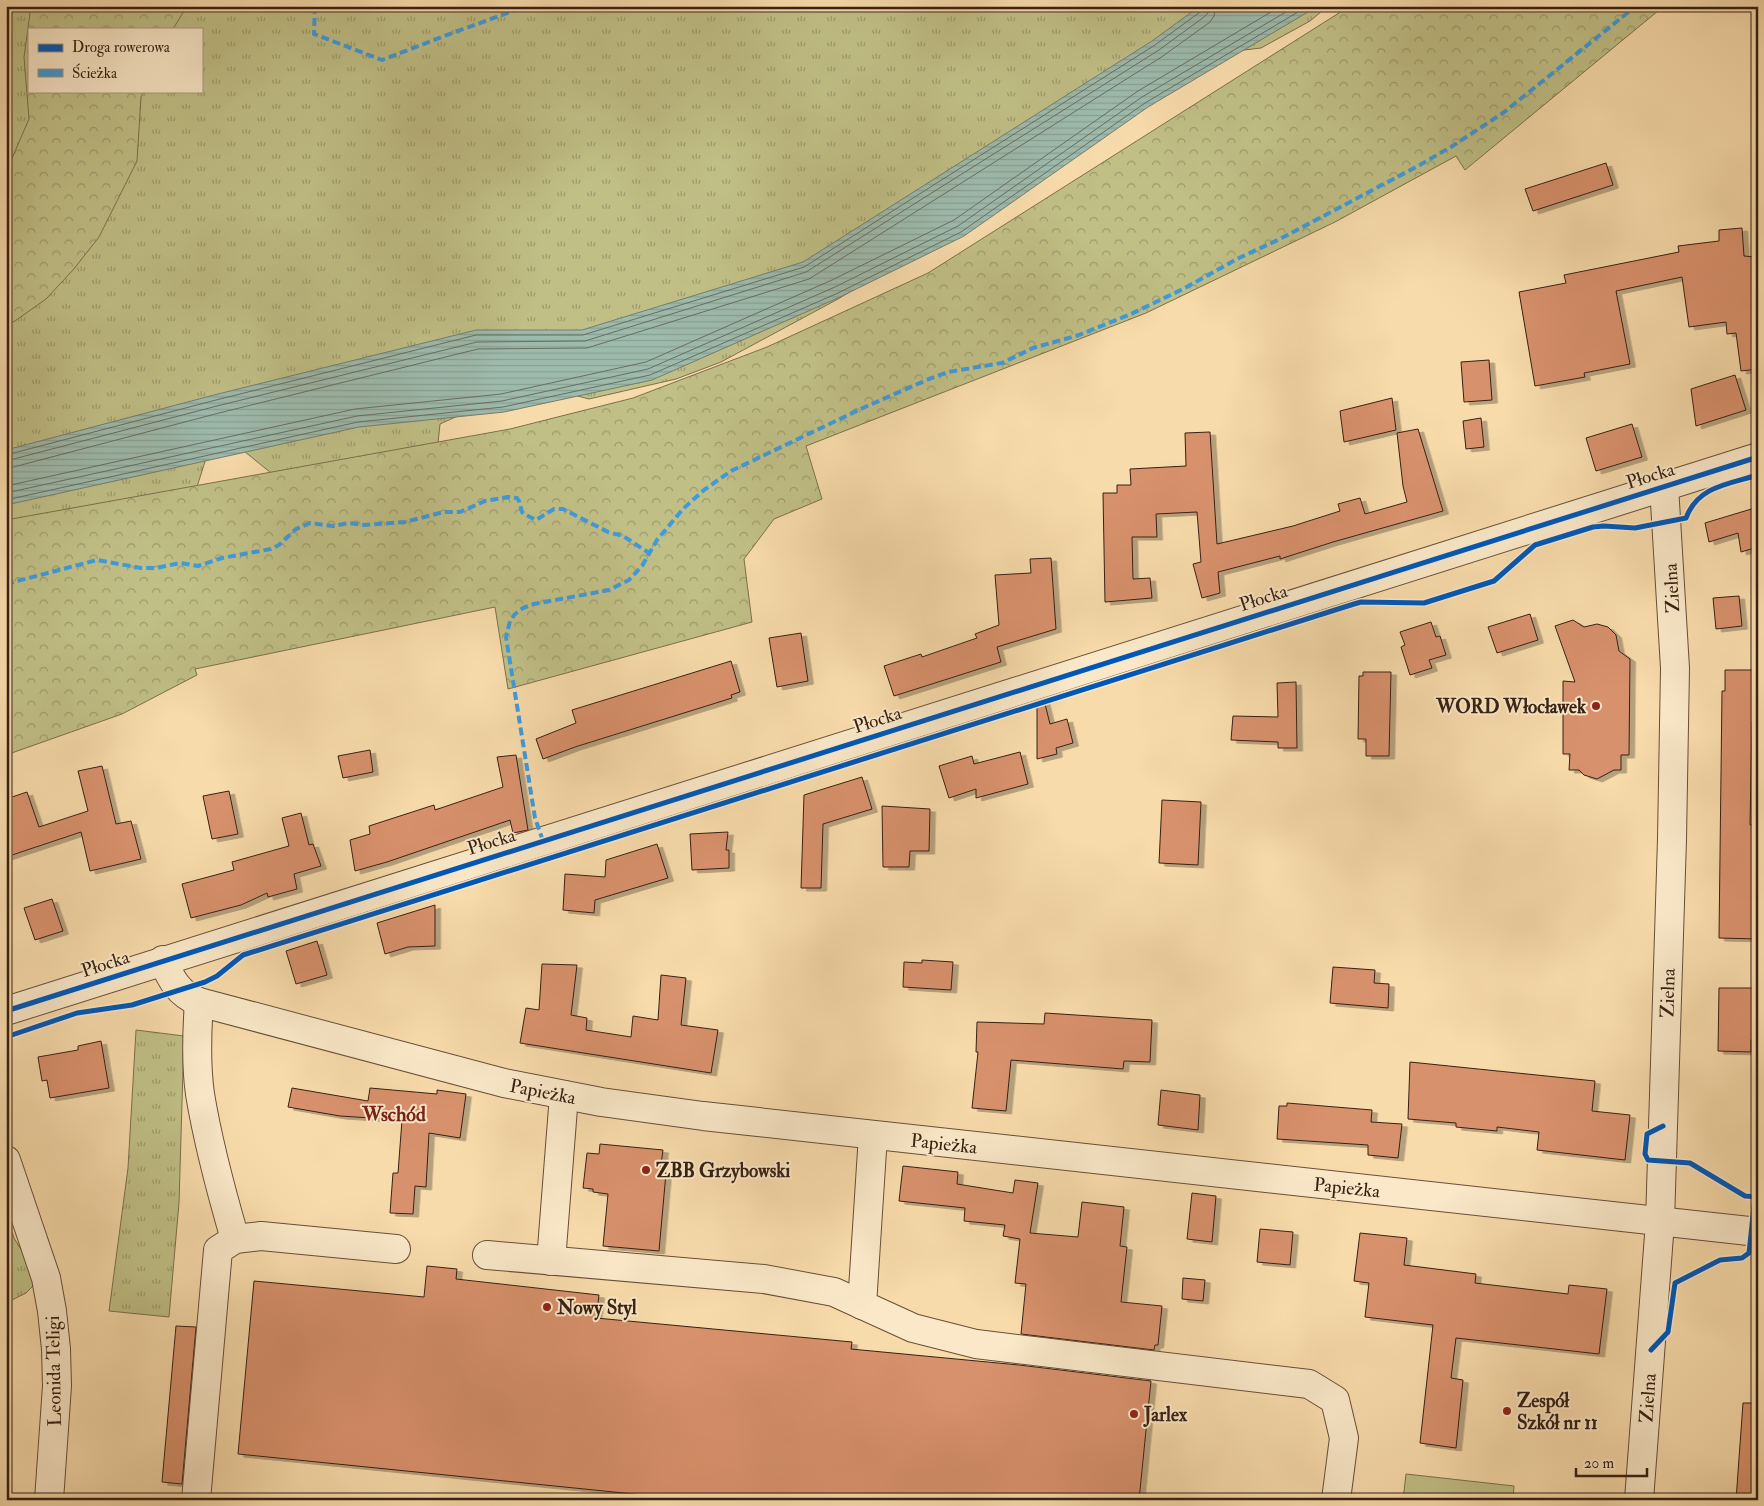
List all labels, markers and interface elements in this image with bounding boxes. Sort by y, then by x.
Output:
legend [28,28,202,92]
text: Droga rowerowa [72,38,171,57]
text: Ścieżka [72,63,118,83]
street label: Płocka [1623,457,1678,495]
street label: Zielna [1659,562,1685,613]
street label: Płocka [1236,579,1291,617]
place label: WORD Włocławek [1435,695,1587,719]
marker: WORD Włocławek [1590,700,1602,712]
street label: Płocka [850,701,905,739]
street label: Płocka [464,823,519,861]
street label: Płocka [78,945,133,983]
street label: Zielna [1655,968,1681,1018]
street label: Papieżka [508,1074,578,1111]
district label: Wschód [361,1102,426,1127]
street label: Papieżka [909,1129,979,1160]
place label: ZBB Grzybowski [656,1159,790,1184]
marker: ZBB Grzybowski [640,1164,652,1176]
street label: Papieżka [1312,1173,1382,1204]
place label: Nowy Styl [556,1296,637,1321]
marker: Nowy Styl [541,1301,553,1313]
street label: Leonida Teligi [41,1315,67,1427]
street label: Zielna [1634,1372,1662,1424]
place label: Zespół Szkół nr 11 [1517,1389,1598,1435]
place label: Jarlex [1143,1403,1188,1427]
marker: Zespół Szkół nr 11 [1501,1405,1513,1417]
marker: Jarlex [1128,1408,1140,1420]
scale bar [1576,1446,1648,1478]
text: 20 m [1584,1454,1614,1473]

